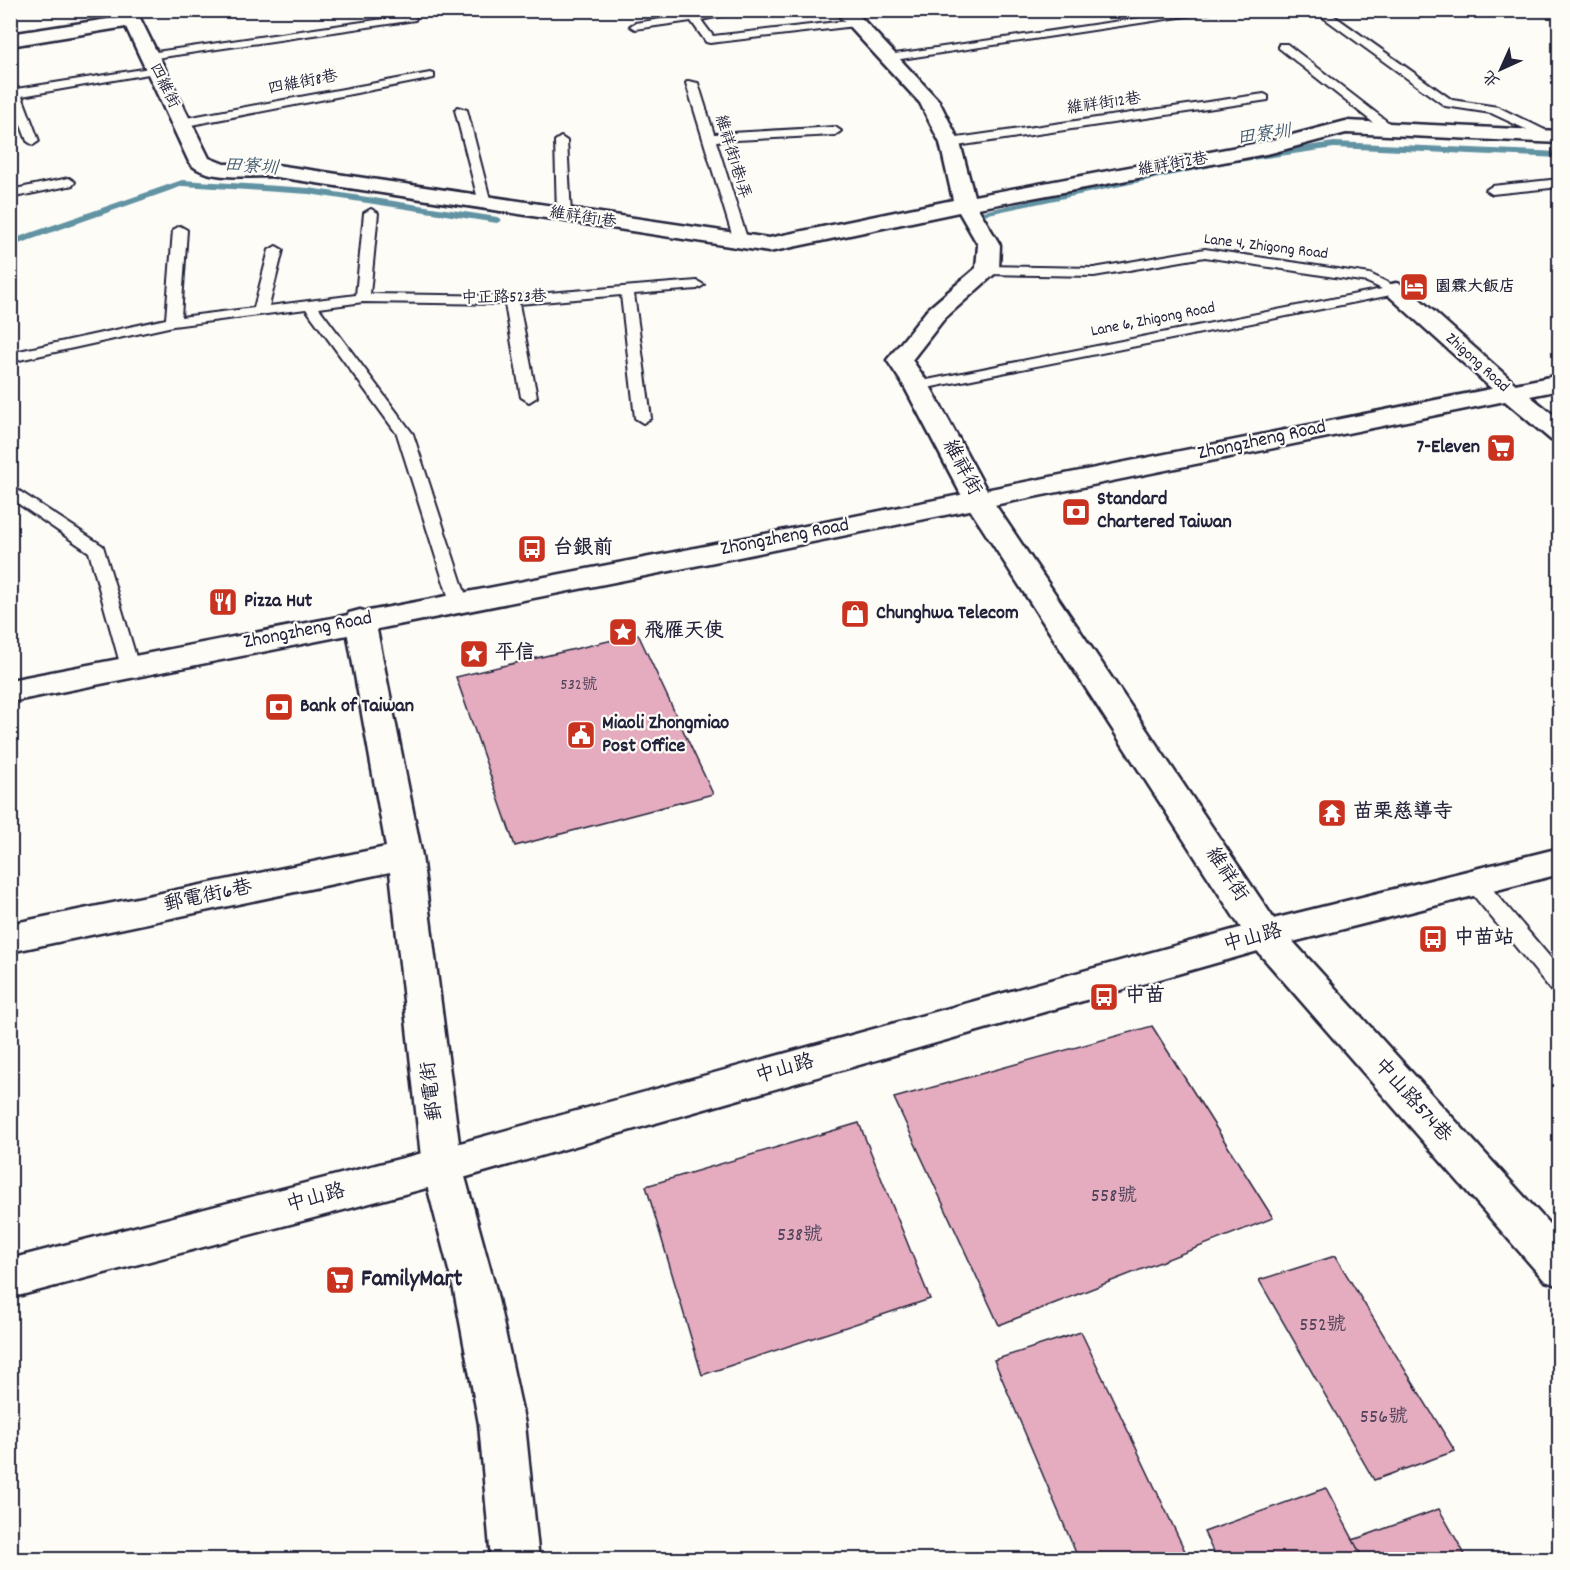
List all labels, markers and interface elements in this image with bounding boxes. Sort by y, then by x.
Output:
north arrow [1471,39,1531,99]
street label: 四維街 [143,59,185,113]
text: 北 [1478,64,1506,92]
street label: 四維街8巷 [266,65,340,101]
street label: 維祥街12巷 [1066,87,1142,121]
street label: 維祥街1巷1弄 [708,112,756,202]
water label: 田寮圳 [1236,120,1294,152]
street label: 維祥街2巷 [1136,148,1210,182]
water label: 田寮圳 [223,154,281,182]
street label: 維祥街1巷 [548,201,618,235]
street label: Lane 4, Zhigong Road [1203,228,1329,266]
hotel icon: 園霖大飯店 [1398,271,1430,303]
place label: 園霖大飯店 [1435,276,1515,299]
street label: 中正路523巷 [461,286,547,310]
street label: Lane 6, Zhigong Road [1089,297,1217,343]
street label: Zhigong Road [1440,328,1514,398]
street label: Zhongzheng Road [1195,414,1329,468]
supermarket icon: 7-Eleven [1485,432,1517,464]
place label: 7-Eleven [1416,434,1480,462]
street label: 維祥街 [935,435,987,501]
place label: Standard Chartered Taiwan [1097,486,1232,537]
bank icon: Standard Chartered Taiwan [1060,496,1092,528]
street label: Zhongzheng Road [718,512,852,564]
bus stop icon: 台銀前 [516,533,548,565]
place label: 台銀前 [553,535,613,563]
restaurant icon: Pizza Hut [207,586,239,618]
place label: Pizza Hut [244,588,313,616]
shop icon: Chunghwa Telecom [839,598,871,630]
place label: Chunghwa Telecom [876,600,1019,628]
street label: Zhongzheng Road [241,605,375,657]
place icon: 飛雁天使 [607,616,639,648]
place label: 飛雁天使 [644,618,724,646]
place icon: 平信 [458,638,490,670]
place label: 平信 [495,640,535,668]
house number: 532號 [560,674,598,697]
bank icon: Bank of Taiwan [263,691,295,723]
place label: Bank of Taiwan [300,693,414,721]
place label: Miaoli Zhongmiao Post Office [602,710,729,761]
public building icon: Miaoli Zhongmiao Post Office [565,719,597,751]
temple icon: 苗栗慈導寺 [1316,797,1348,829]
place label: 苗栗慈導寺 [1353,799,1453,827]
street label: 維祥街 [1198,842,1254,908]
street label: 郵電街6巷 [161,874,256,920]
street label: 中山路 [1220,917,1287,960]
bus stop icon: 中苗站 [1417,923,1449,955]
place label: 中苗站 [1454,925,1514,953]
bus stop icon: 中苗 [1088,981,1120,1013]
place label: 中苗 [1125,983,1165,1011]
street label: 中山路 [752,1048,819,1092]
street label: 中山路574巷 [1366,1053,1458,1150]
street label: 郵電街 [415,1060,451,1122]
street label: 中山路 [283,1177,350,1220]
house number: 558號 [1091,1183,1137,1211]
house number: 538號 [777,1222,823,1250]
place label: FamilyMart [361,1263,462,1297]
supermarket icon: FamilyMart [324,1264,356,1296]
house number: 552號 [1299,1312,1347,1340]
house number: 556號 [1360,1404,1408,1432]

